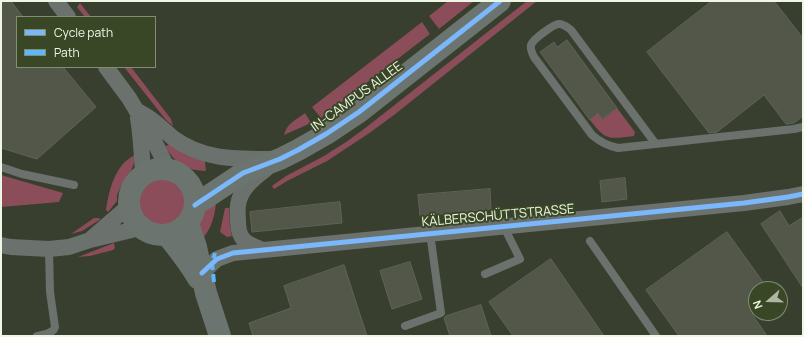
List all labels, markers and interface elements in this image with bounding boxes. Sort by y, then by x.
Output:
legend [16,16,156,68]
text: Cycle path [54,24,113,41]
text: Path [54,44,80,61]
street label: IN-CAMPUS ALLEE [308,59,406,135]
street label: KÄLBERSCHÜTTSTRASSE [421,202,575,230]
north arrow [748,281,788,321]
text: N [749,299,766,311]

